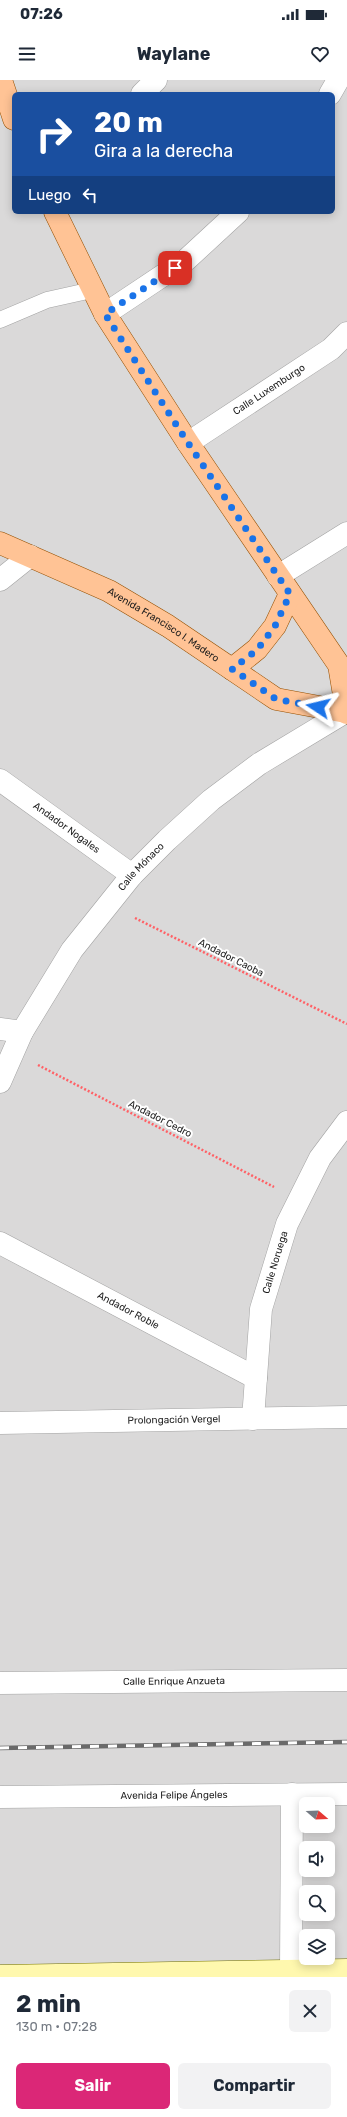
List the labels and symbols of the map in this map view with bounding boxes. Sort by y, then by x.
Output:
pin [158,251,192,285]
street label: Calle Luxemburgo [231,362,308,418]
street label: Avenida Francisco I. Madero [105,585,221,665]
position arrow [297,686,339,728]
street label: Andador Nogales [31,800,102,856]
street label: Calle Mónaco [116,840,167,893]
street label: Andador Caoba [196,936,266,980]
street label: Andador Cedro [126,1098,194,1140]
street label: Calle Noruega [260,1230,290,1295]
street label: Andador Roble [95,1289,162,1332]
street label: Prolongación Vergel [127,1413,221,1427]
street label: Calle Enrique Anzueta [123,1675,225,1688]
street label: Avenida Felipe Ángeles [120,1789,228,1802]
north arrow [299,1797,335,1833]

